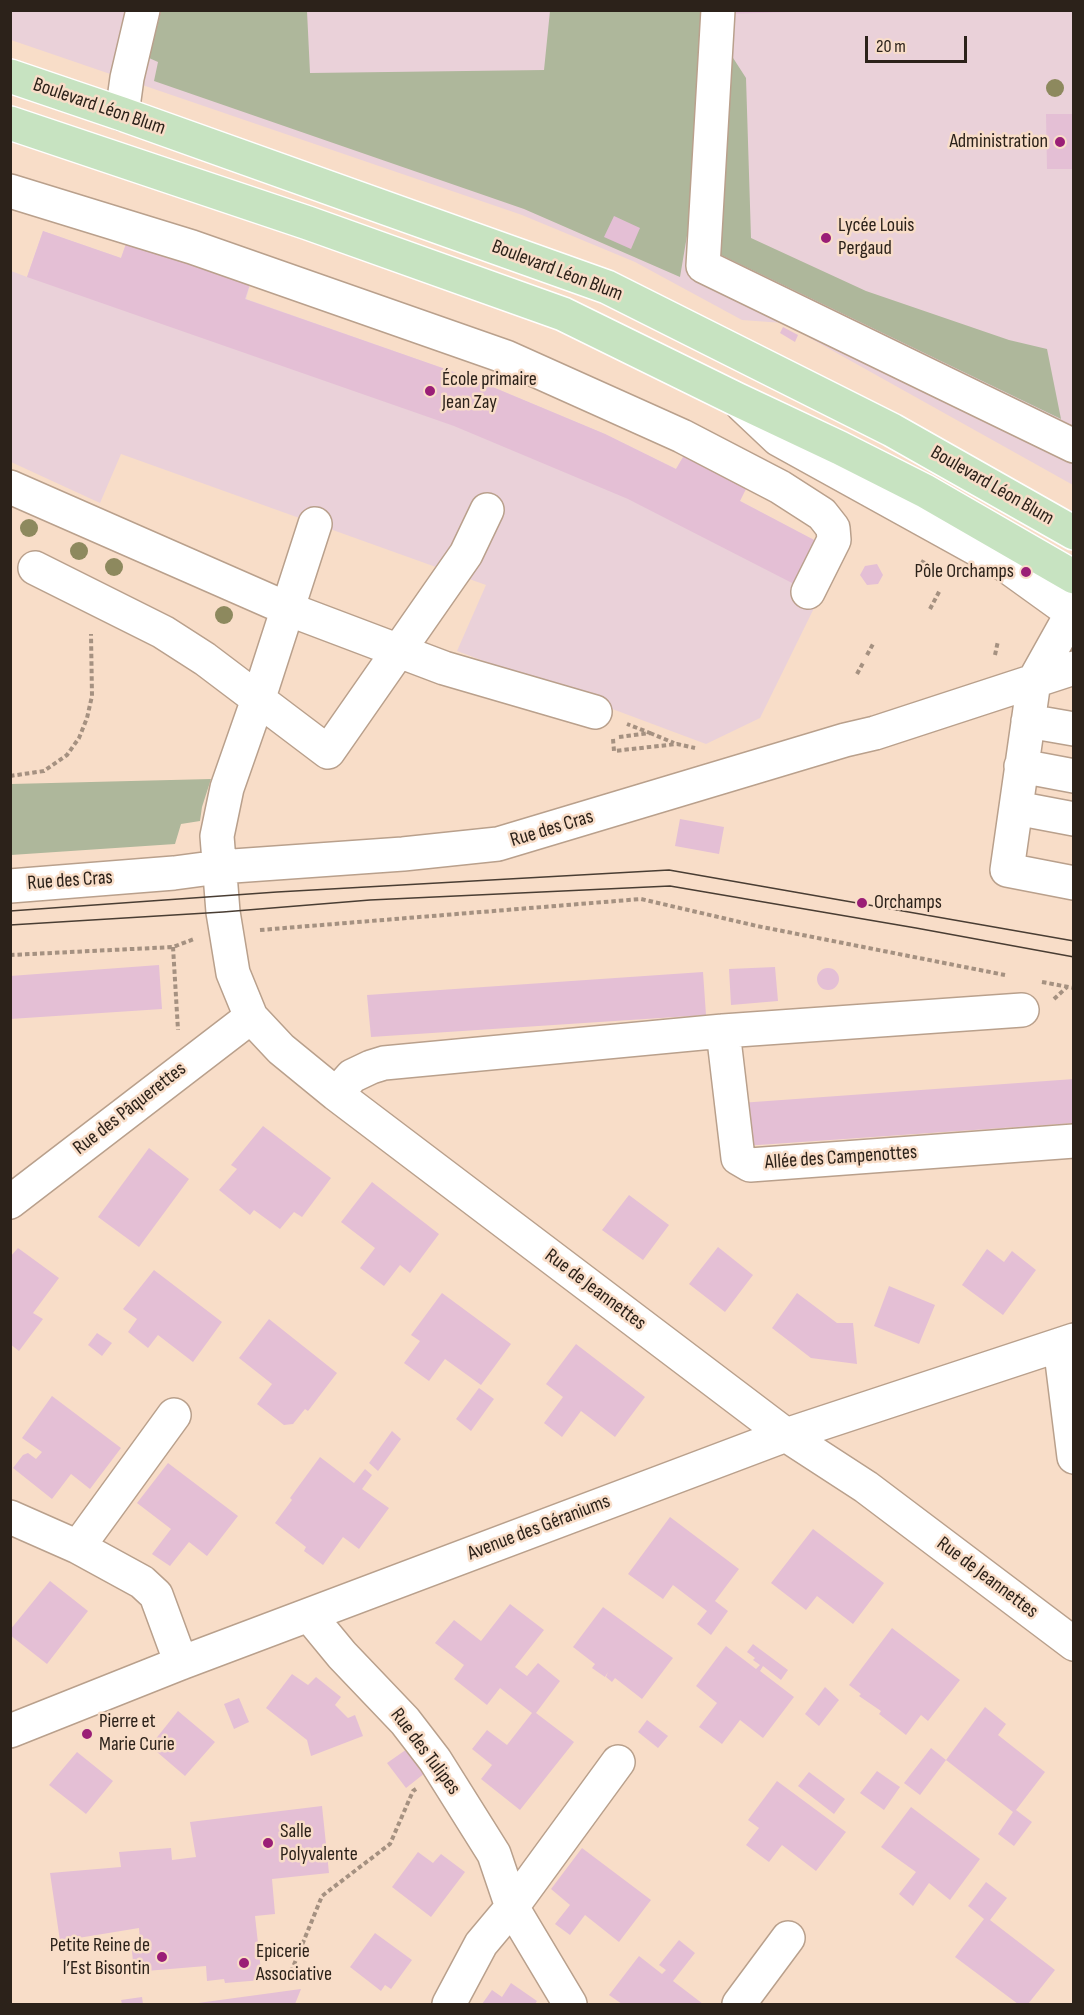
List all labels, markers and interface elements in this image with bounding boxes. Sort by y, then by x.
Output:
scale bar [868,24,970,62]
text: 20 m [876,36,906,57]
street label: Boulevard Léon Blum [30,73,168,141]
place label: Administration [949,130,1048,154]
marker: Administration [1053,135,1067,149]
place label: Lycée Louis Pergaud [838,214,914,261]
marker: Lycée Louis Pergaud [819,231,833,245]
street label: Boulevard Léon Blum [488,235,626,307]
place label: École primaire Jean Zay [442,368,537,415]
marker: École primaire Jean Zay [423,384,437,398]
street label: Boulevard Léon Blum [926,441,1058,531]
place label: Pôle Orchamps [914,560,1014,584]
marker: Pôle Orchamps [1019,565,1033,579]
street label: Rue des Cras [508,805,596,853]
street label: Rue des Cras [27,866,113,896]
place label: Orchamps [874,891,942,915]
marker: Orchamps [855,896,869,910]
street label: Rue des Pâquerettes [69,1057,191,1161]
street label: Allée des Campenottes [764,1141,918,1175]
street label: Rue de Jeannettes [540,1244,650,1336]
street label: Avenue des Géraniums [464,1490,614,1566]
street label: Rue de Jeannettes [932,1532,1042,1624]
street label: Rue des Tulipes [385,1704,465,1800]
place label: Pierre et Marie Curie [99,1710,175,1757]
marker: Pierre et Marie Curie [80,1727,94,1741]
place label: Salle Polyvalente [280,1820,358,1867]
marker: Salle Polyvalente [261,1836,275,1850]
place label: Petite Reine de l’Est Bisontin [50,1934,150,1981]
place label: Epicerie Associative [256,1940,332,1987]
marker: Petite Reine de l’Est Bisontin [155,1950,169,1964]
marker: Epicerie Associative [237,1956,251,1970]

